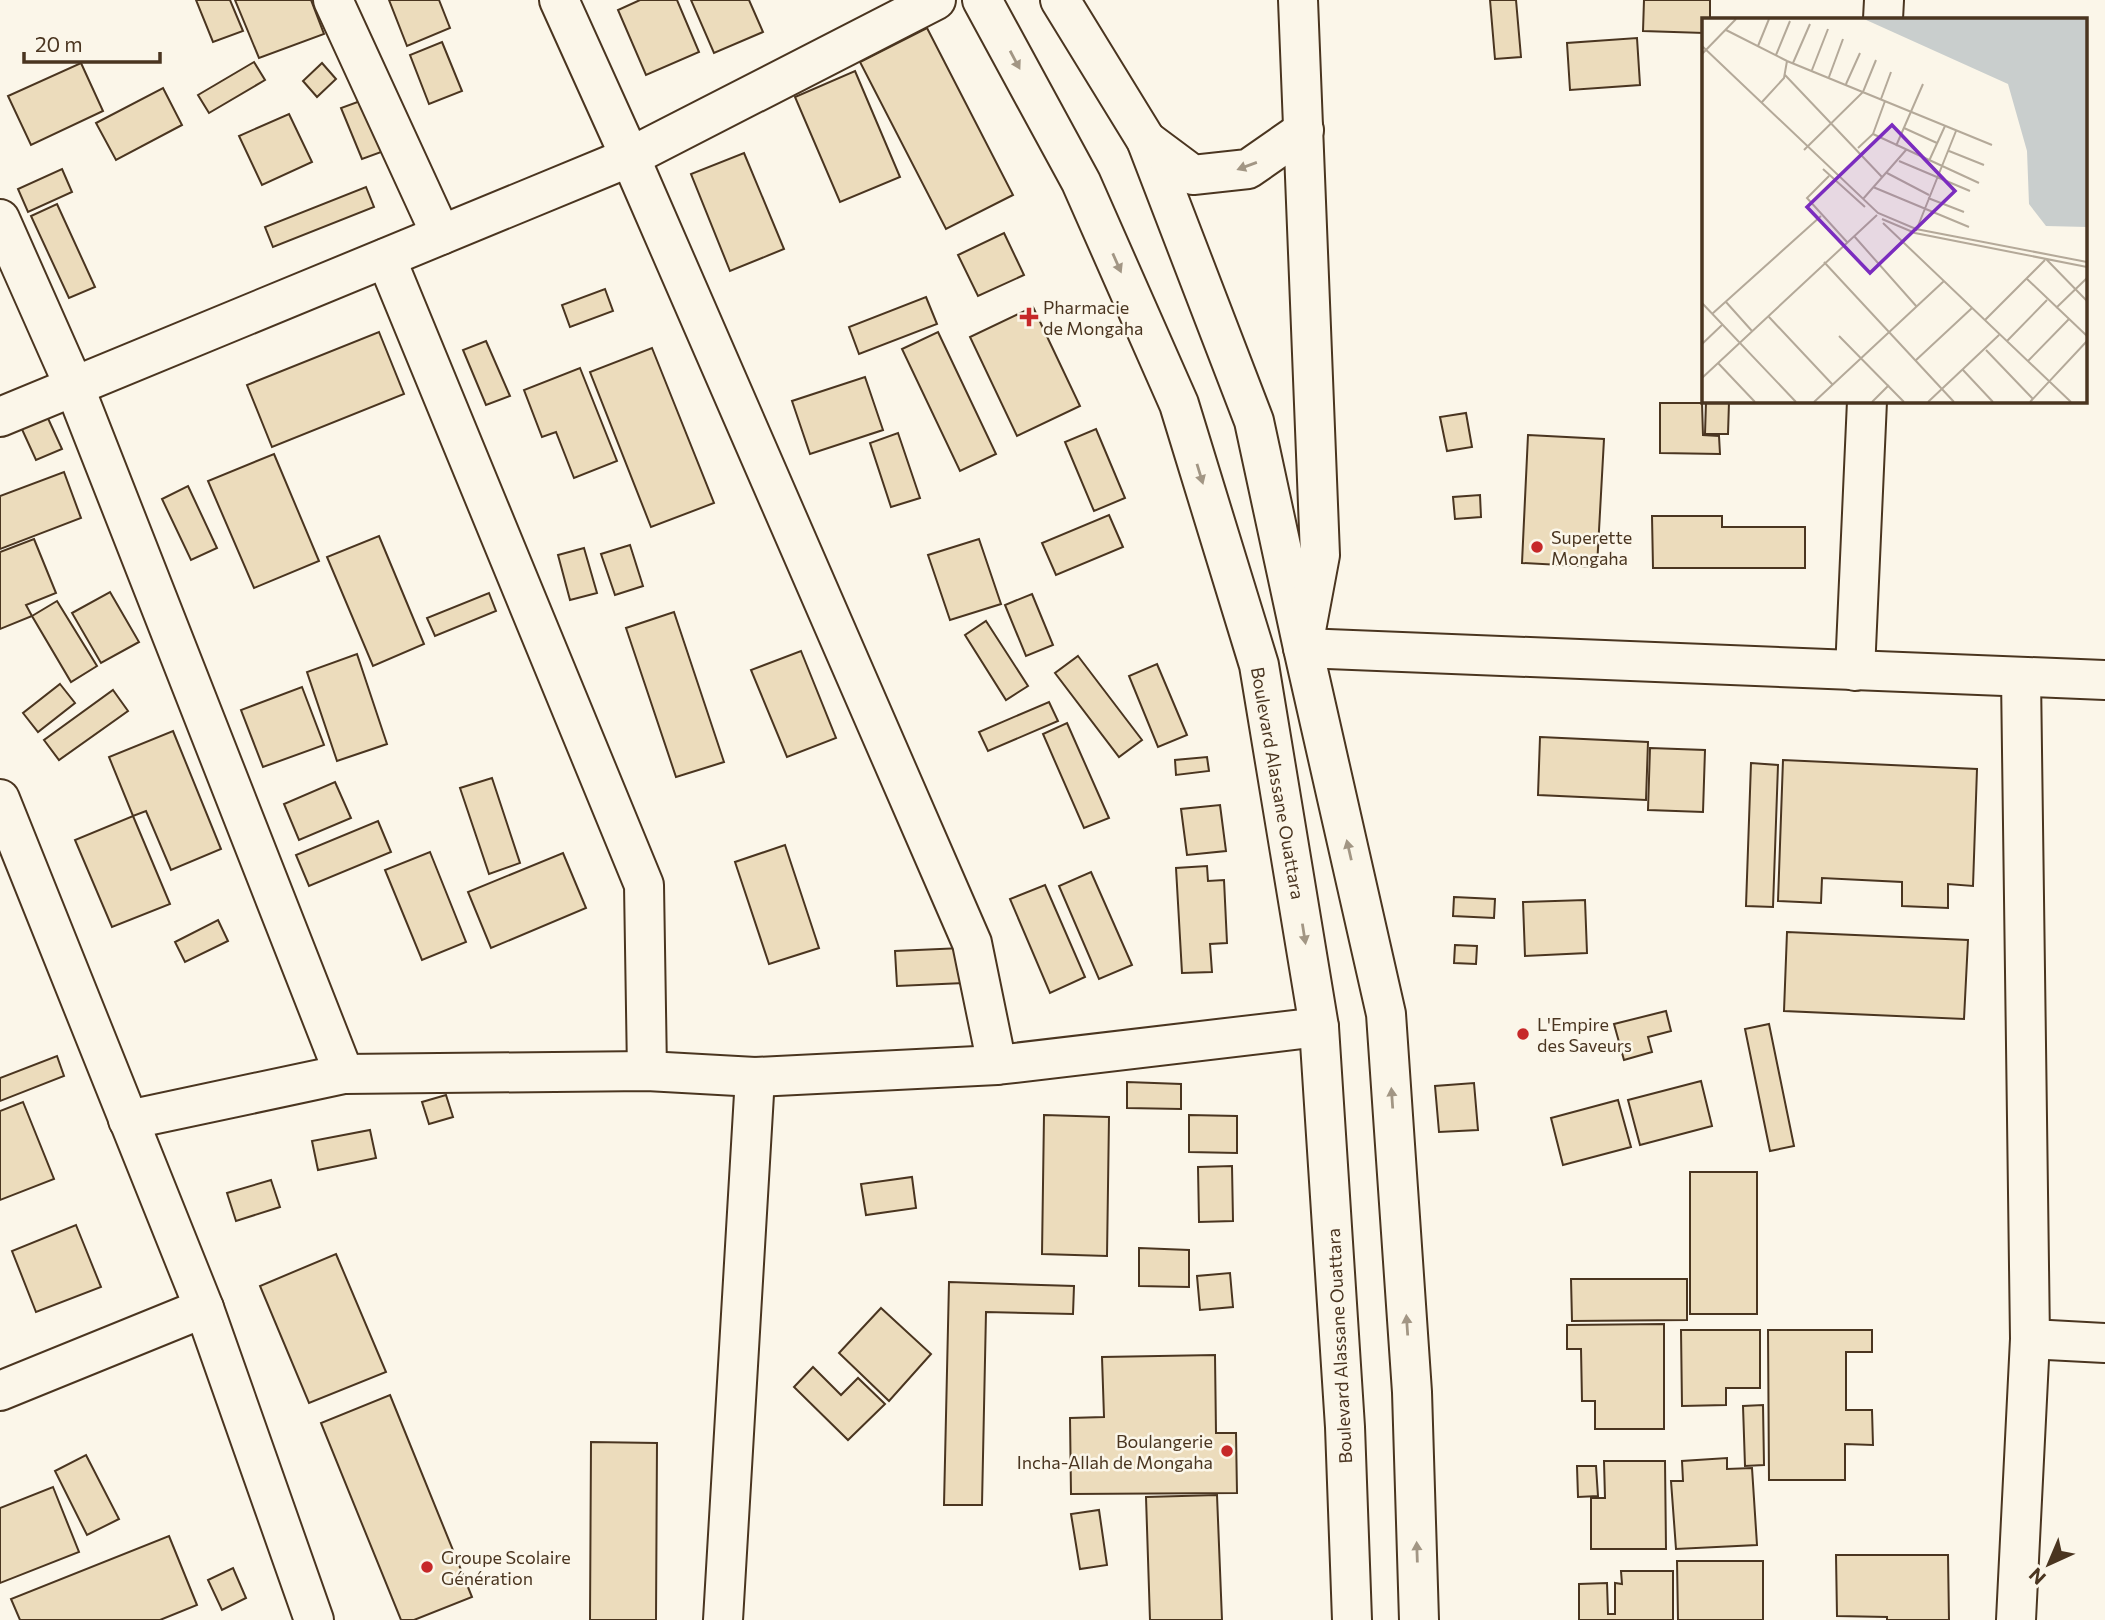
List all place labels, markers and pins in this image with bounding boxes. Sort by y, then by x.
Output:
place label: Pharmacie de Mongaha [1043,296,1143,339]
marker: Pharmacie de Mongaha [1021,309,1037,325]
place label: Superette Mongaha [1551,526,1632,569]
marker: Superette Mongaha [1529,539,1545,555]
place label: L'Empire des Saveurs [1537,1013,1632,1056]
marker: L'Empire des Saveurs [1515,1026,1531,1042]
place label: Boulangerie Incha-Allah de Mongaha [1017,1430,1213,1473]
marker: Boulangerie Incha-Allah de Mongaha [1219,1443,1235,1459]
place label: Groupe Scolaire Génération [441,1546,571,1589]
marker: Groupe Scolaire Génération [419,1559,435,1575]

